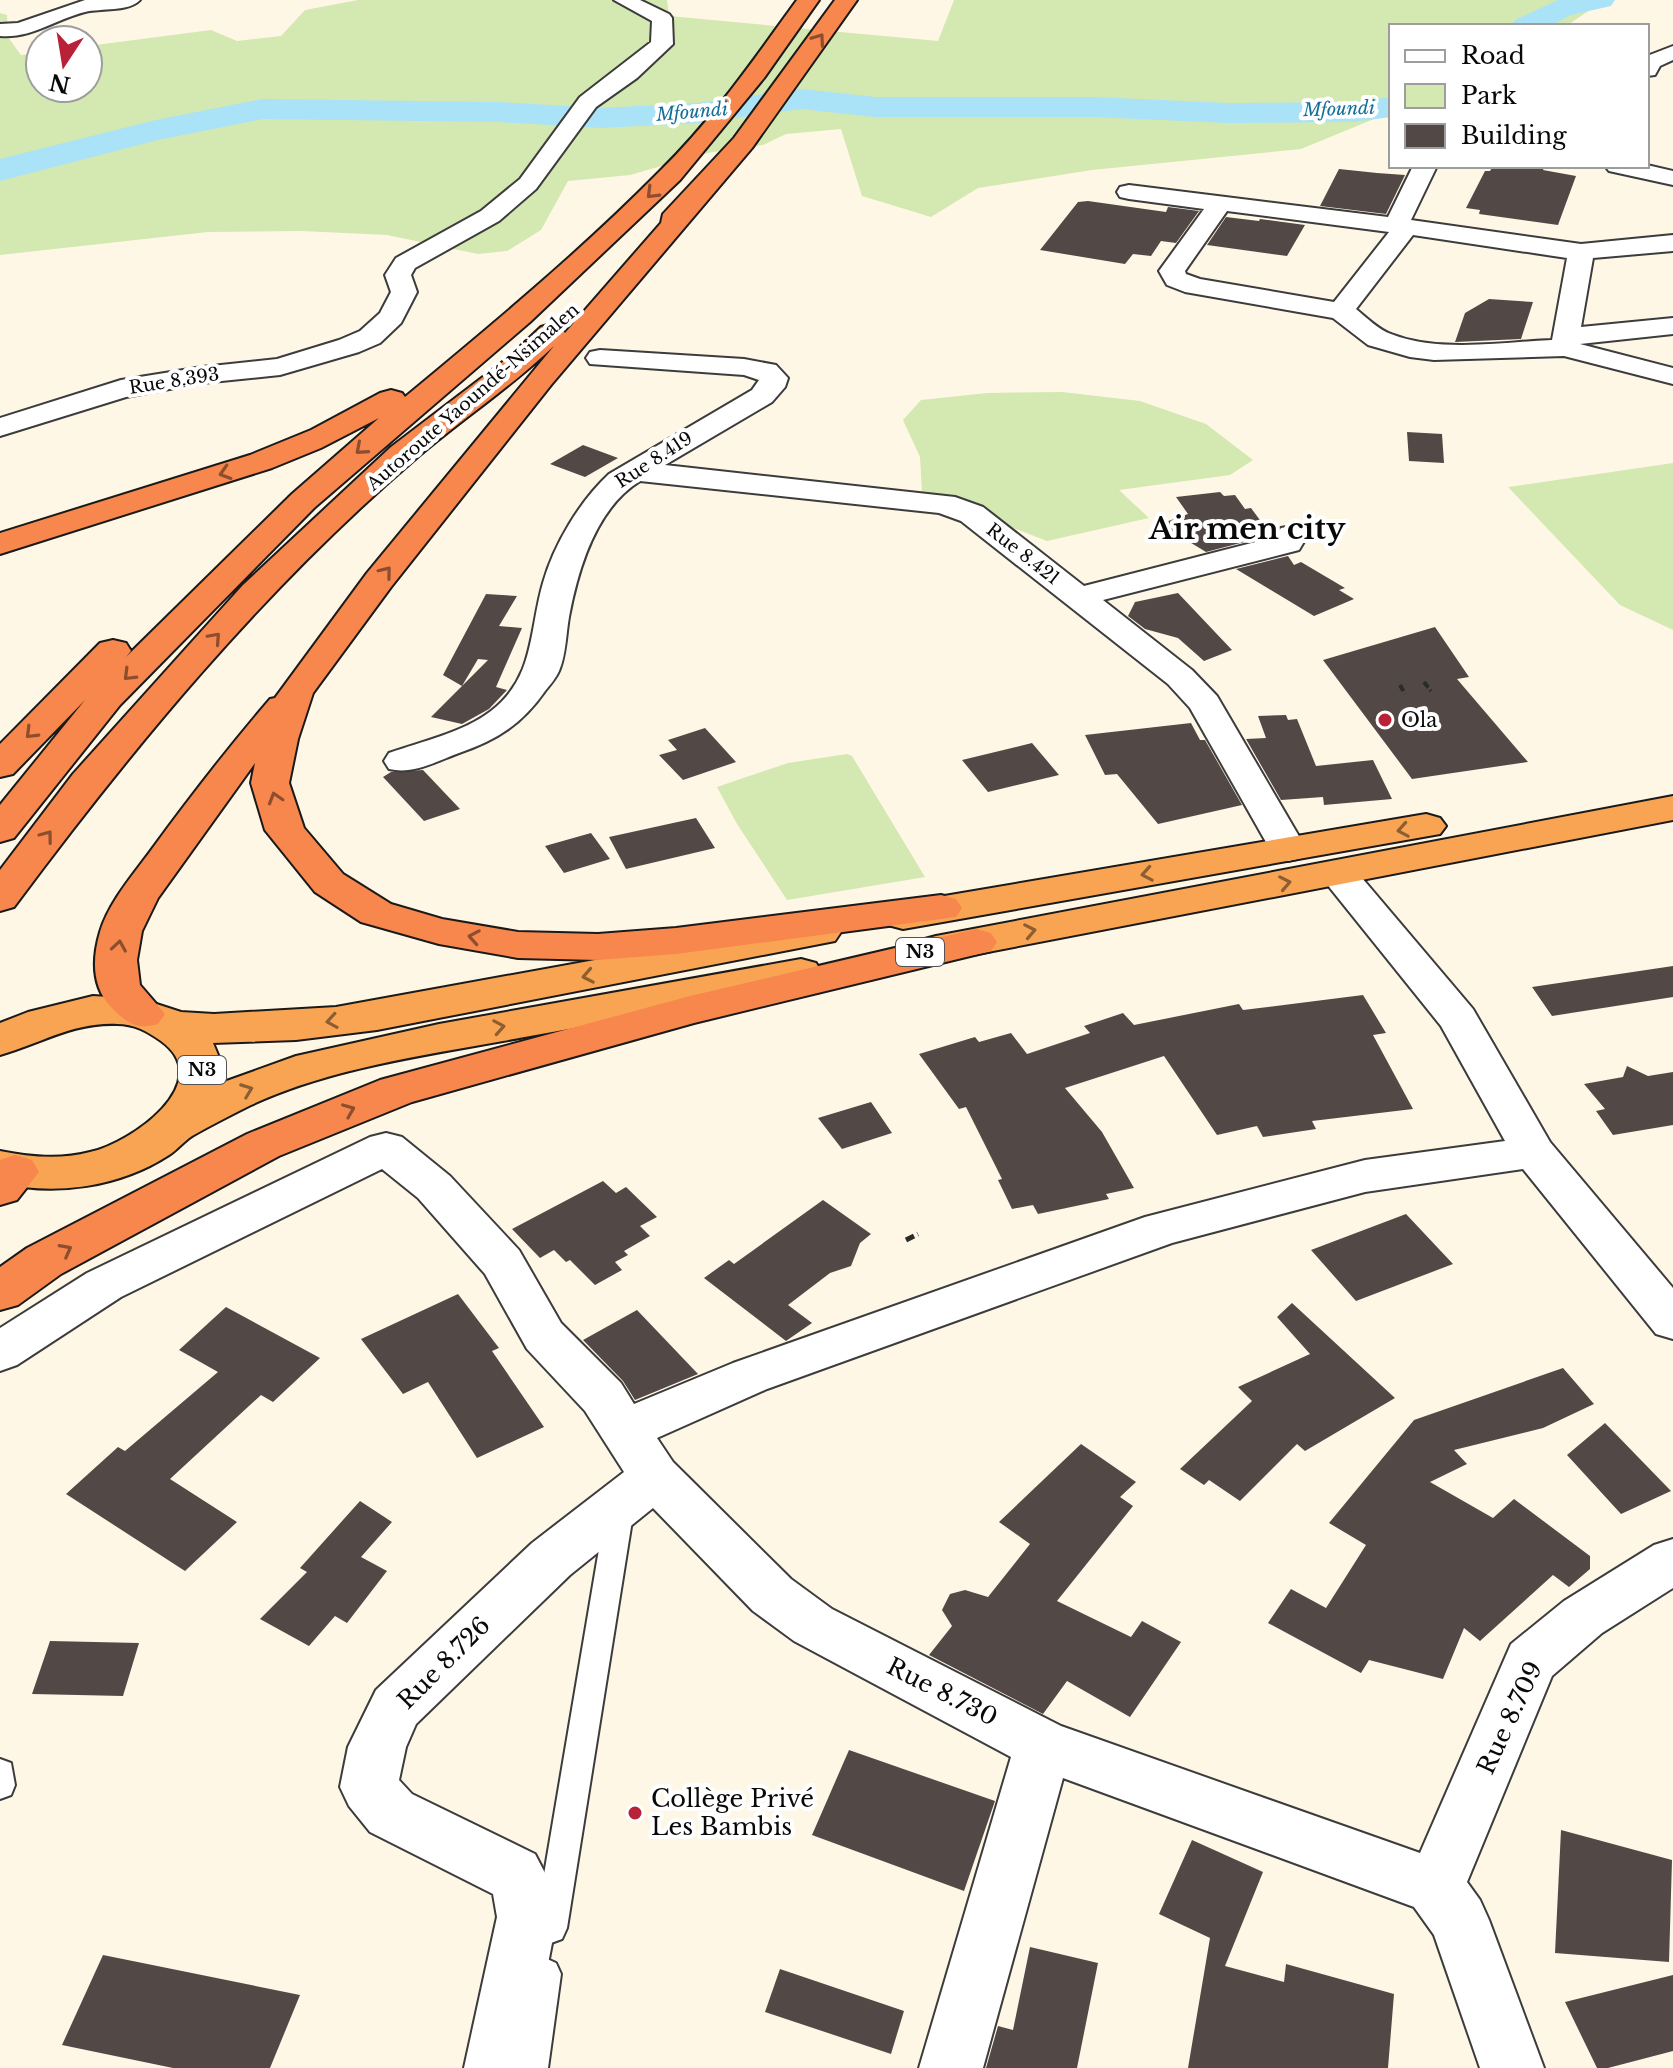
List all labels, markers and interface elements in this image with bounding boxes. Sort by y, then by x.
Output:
north arrow [24,24,104,104]
legend [1389,24,1649,168]
one-way arrow [809,33,824,47]
text: Road [1461,41,1525,70]
text: N [47,68,73,98]
text: Park [1461,81,1517,110]
water label: Mfoundi [1302,97,1376,121]
water label: Mfoundi [654,98,730,126]
text: Building [1461,121,1567,150]
one-way arrow [647,184,661,198]
street label: Autoroute Yaoundé-Nsimalen [362,299,584,496]
street label: Rue 8.393 [127,363,221,399]
street label: Rue 8.419 [611,427,697,493]
one-way arrow [356,439,370,453]
one-way arrow [219,463,233,479]
district label: Air men city [1148,510,1346,547]
street label: Rue 8.421 [982,519,1064,589]
one-way arrow [376,567,391,581]
one-way arrow [205,632,220,647]
one-way arrow [124,666,138,681]
place label: Ola [1401,708,1438,732]
marker: Ola [1376,711,1394,729]
one-way arrow [26,723,40,738]
one-way arrow [268,791,284,805]
one-way arrow [1396,820,1410,837]
one-way arrow [37,830,51,845]
one-way arrow [1140,864,1154,881]
one-way arrow [1278,875,1292,892]
one-way arrow [1023,924,1037,941]
one-way arrow [468,930,481,947]
road number: N3 [896,938,944,966]
one-way arrow [110,939,127,952]
one-way arrow [581,966,595,983]
one-way arrow [325,1012,339,1029]
one-way arrow [492,1020,505,1037]
road number: N3 [178,1056,226,1084]
one-way arrow [239,1083,253,1100]
one-way arrow [341,1104,355,1120]
one-way arrow [57,1244,71,1260]
street label: Rue 8.726 [391,1610,496,1715]
street label: Rue 8.730 [882,1651,1002,1732]
street label: Rue 8.709 [1471,1657,1548,1779]
place label: Collège Privé Les Bambis [651,1784,814,1841]
marker: Collège Privé Les Bambis [626,1804,644,1822]

